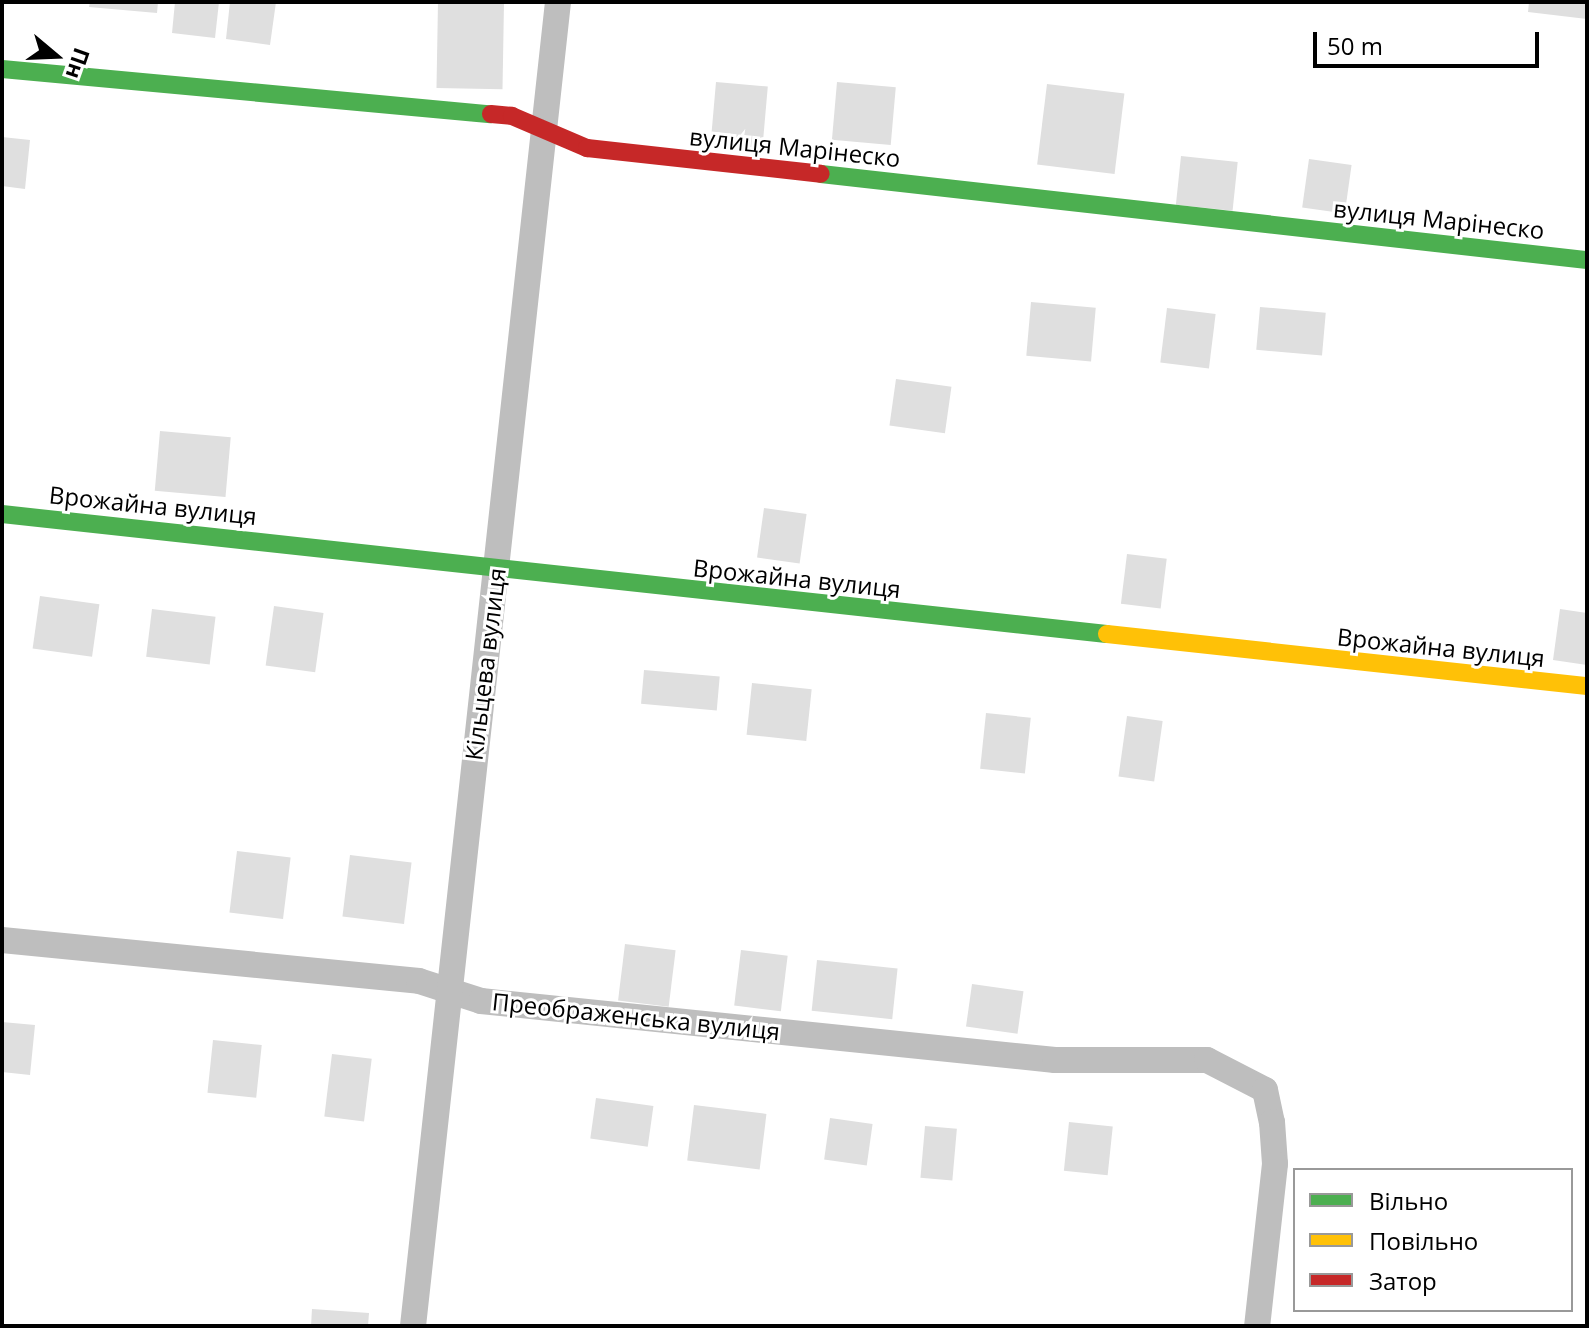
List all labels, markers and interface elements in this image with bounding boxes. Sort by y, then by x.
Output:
north arrow [16,16,96,96]
scale bar [1317,16,1543,66]
text: 50 m [1327,29,1383,62]
text: Пн [59,44,98,83]
street label: вулиця Марінеско [688,122,902,172]
street label: вулиця Марінеско [1332,194,1546,244]
street label: Врожайна вулиця [48,480,258,530]
street label: Врожайна вулиця [692,553,902,603]
street label: Кільцева вулиця [459,566,511,762]
street label: Врожайна вулиця [1336,622,1546,672]
street label: Преображенська вулиця [491,987,781,1045]
legend [1293,1168,1573,1312]
text: Вільно [1369,1184,1448,1217]
text: Повільно [1369,1224,1478,1257]
text: Затор [1369,1264,1437,1297]

